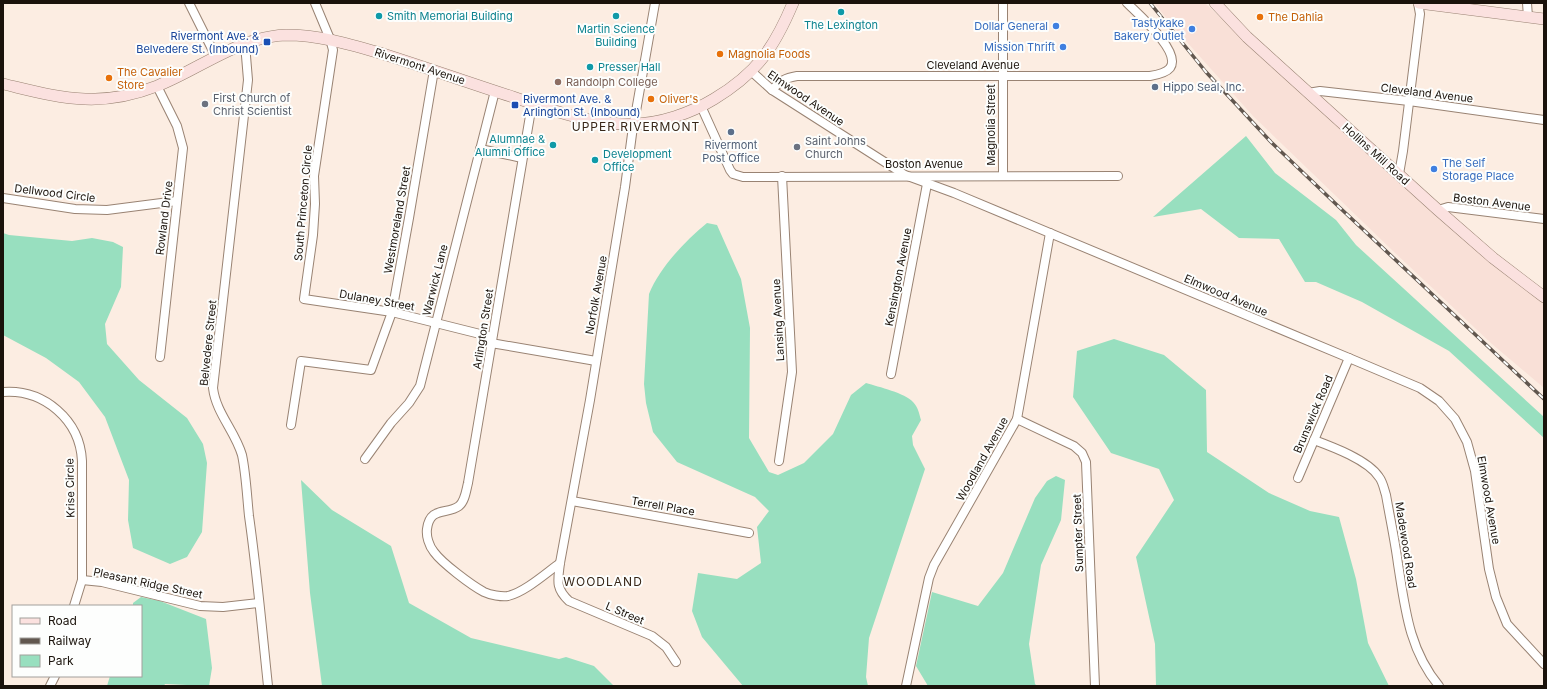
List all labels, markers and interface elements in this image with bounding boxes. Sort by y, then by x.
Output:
marker: The Lexington [836,7,846,17]
place label: Smith Memorial Building [387,9,513,23]
place label: The Dahlia [1268,10,1323,24]
marker: Smith Memorial Building [374,11,384,21]
marker: Martin Science Building [611,11,621,21]
marker: The Dahlia [1255,12,1265,22]
place label: Tastykake Bakery Outlet [1114,16,1184,43]
place label: The Lexington [804,18,878,32]
place label: Dollar General [974,19,1048,33]
marker: Dollar General [1051,21,1061,31]
place label: Martin Science Building [577,22,655,49]
marker: Tastykake Bakery Outlet [1187,24,1197,34]
place label: Rivermont Ave. & Belvedere St. (Inbound) [136,29,259,56]
marker: Rivermont Ave. & Belvedere St. (Inbound) [262,37,272,47]
place label: Mission Thrift [984,40,1055,54]
marker: Mission Thrift [1058,42,1068,52]
street label: Rivermont Avenue [373,45,467,87]
place label: Magnolia Foods [728,47,811,61]
marker: Magnolia Foods [715,49,725,59]
street label: Cleveland Avenue [926,58,1020,72]
place label: Presser Hall [598,60,660,74]
marker: Presser Hall [585,62,595,72]
place label: The Cavalier Store [117,65,182,92]
street label: Elmwood Avenue [765,67,847,129]
marker: The Cavalier Store [104,73,114,83]
place label: Randolph College [566,75,658,89]
marker: Randolph College [553,77,563,87]
place label: Hippo Seal, Inc. [1163,80,1245,94]
street label: Cleveland Avenue [1380,80,1474,106]
marker: Hippo Seal, Inc. [1150,82,1160,92]
street label: Magnolia Street [984,84,998,166]
place label: First Church of Christ Scientist [213,91,292,118]
place label: Rivermont Ave. & Arlington St. (Inbound) [523,92,641,119]
place label: Oliver's [659,92,699,106]
marker: Oliver's [646,94,656,104]
marker: First Church of Christ Scientist [200,99,210,109]
marker: Rivermont Ave. & Arlington St. (Inbound) [510,100,520,110]
district label: UPPER RIVERMONT [572,119,700,134]
street label: Hollins Mill Road [1339,120,1413,188]
marker: Rivermont Post Office [726,127,736,137]
place label: Alumnae & Alumni Office [475,132,545,159]
place label: Saint Johns Church [805,134,866,161]
place label: Rivermont Post Office [702,138,760,165]
marker: Alumnae & Alumni Office [548,140,558,150]
marker: Saint Johns Church [792,142,802,152]
street label: South Princeton Circle [291,144,315,262]
place label: Development Office [603,147,672,174]
marker: Development Office [590,155,600,165]
place label: The Self Storage Place [1442,156,1514,183]
street label: Boston Avenue [885,157,963,171]
marker: The Self Storage Place [1429,164,1439,174]
street label: Westmoreland Street [381,165,413,275]
street label: Rowland Drive [152,180,176,256]
street label: Dellwood Circle [14,181,96,205]
street label: Boston Avenue [1452,190,1532,214]
street label: Kensington Avenue [882,227,914,327]
street label: Warwick Lane [419,243,451,317]
street label: Norfolk Avenue [582,254,610,336]
street label: Elmwood Avenue [1182,271,1270,319]
street label: Lansing Avenue [769,279,787,361]
street label: Dulaney Street [338,286,416,314]
street label: Arlington Street [470,287,496,370]
street label: Belvedere Street [197,299,220,387]
street label: Brunswick Road [1290,373,1336,455]
street label: Woodland Avenue [953,414,1011,504]
street label: Elmwood Avenue [1474,455,1504,545]
street label: Krise Circle [62,458,78,518]
street label: Sumpter Street [1070,493,1086,572]
street label: Terrell Place [630,494,696,518]
street label: Madewood Road [1392,501,1420,589]
street label: Pleasant Ridge Street [92,565,204,602]
district label: WOODLAND [563,574,643,589]
street label: L Street [604,599,647,627]
legend [12,605,142,677]
text: Road [48,613,77,628]
text: Railway [48,633,92,648]
text: Park [48,653,74,668]

